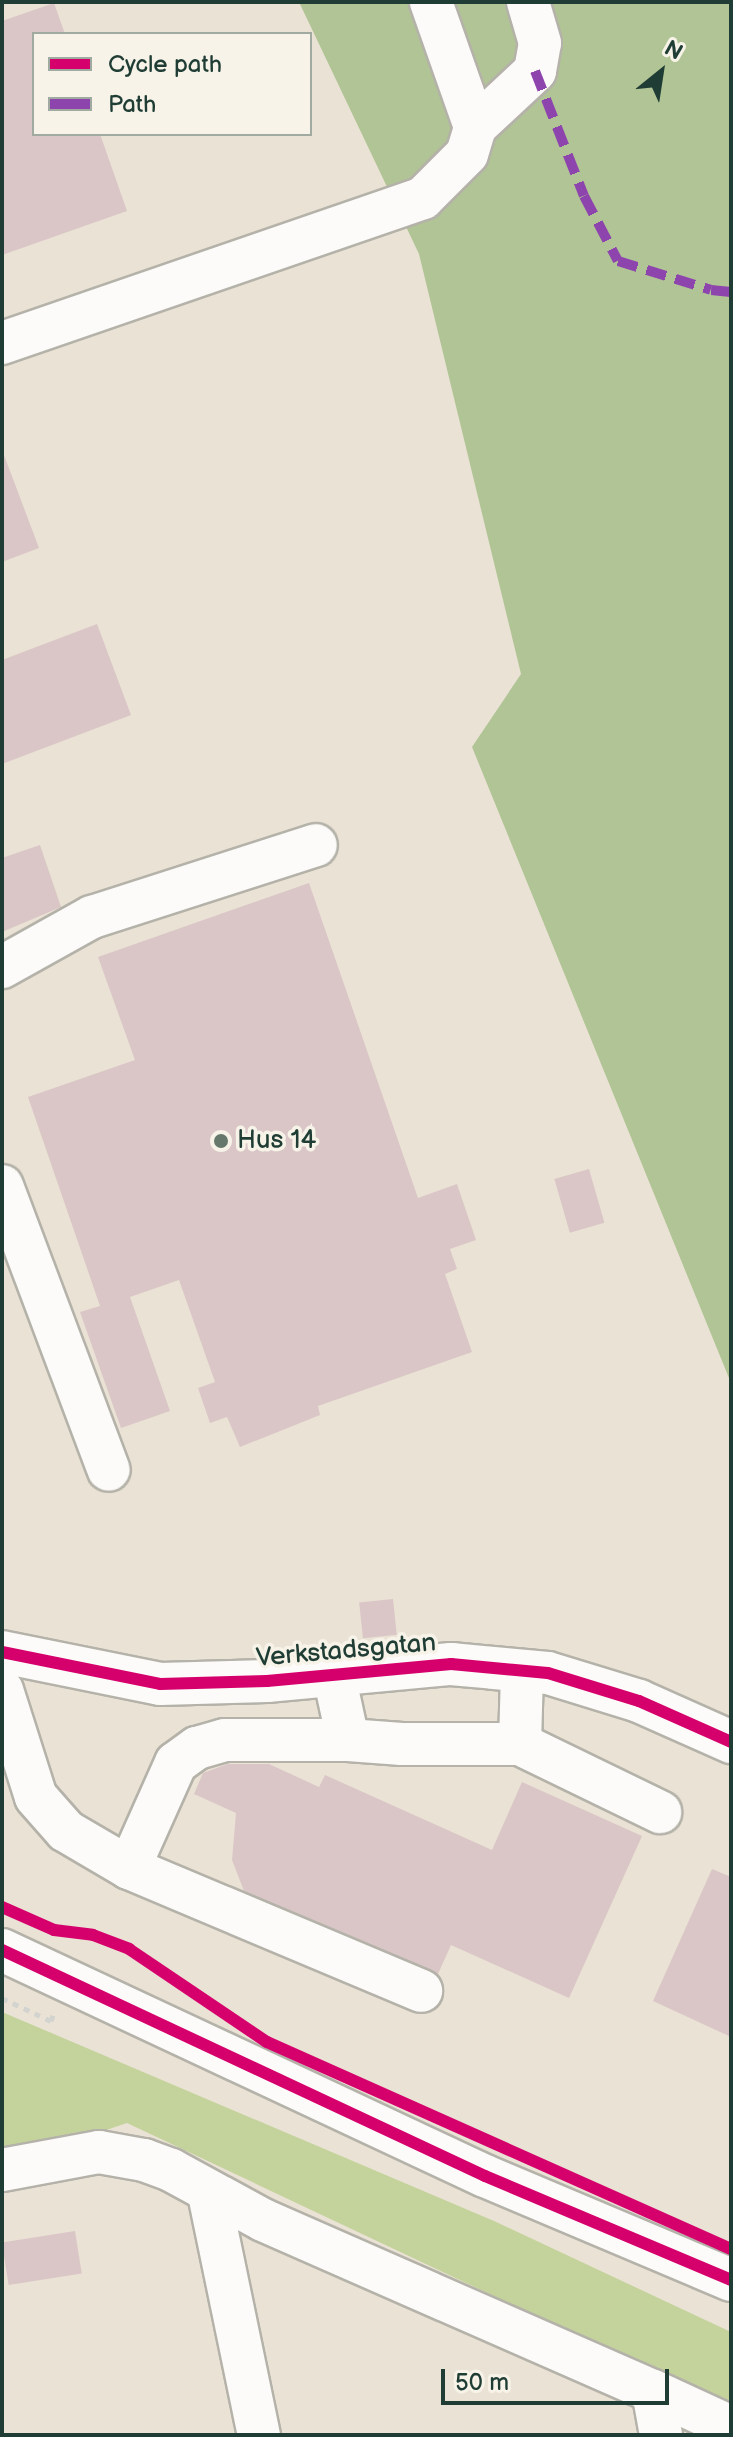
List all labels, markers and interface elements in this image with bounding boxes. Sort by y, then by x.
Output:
legend [32,32,312,136]
north arrow [621,32,701,112]
text: N [659,35,687,67]
text: Cycle path [108,50,222,79]
text: Path [108,90,156,119]
place label: Hus 14 [237,1125,316,1157]
marker: Hus 14 [212,1132,230,1150]
street label: Verkstadsgatan [255,1628,437,1674]
scale bar [445,2353,673,2403]
text: 50 m [455,2368,509,2397]

